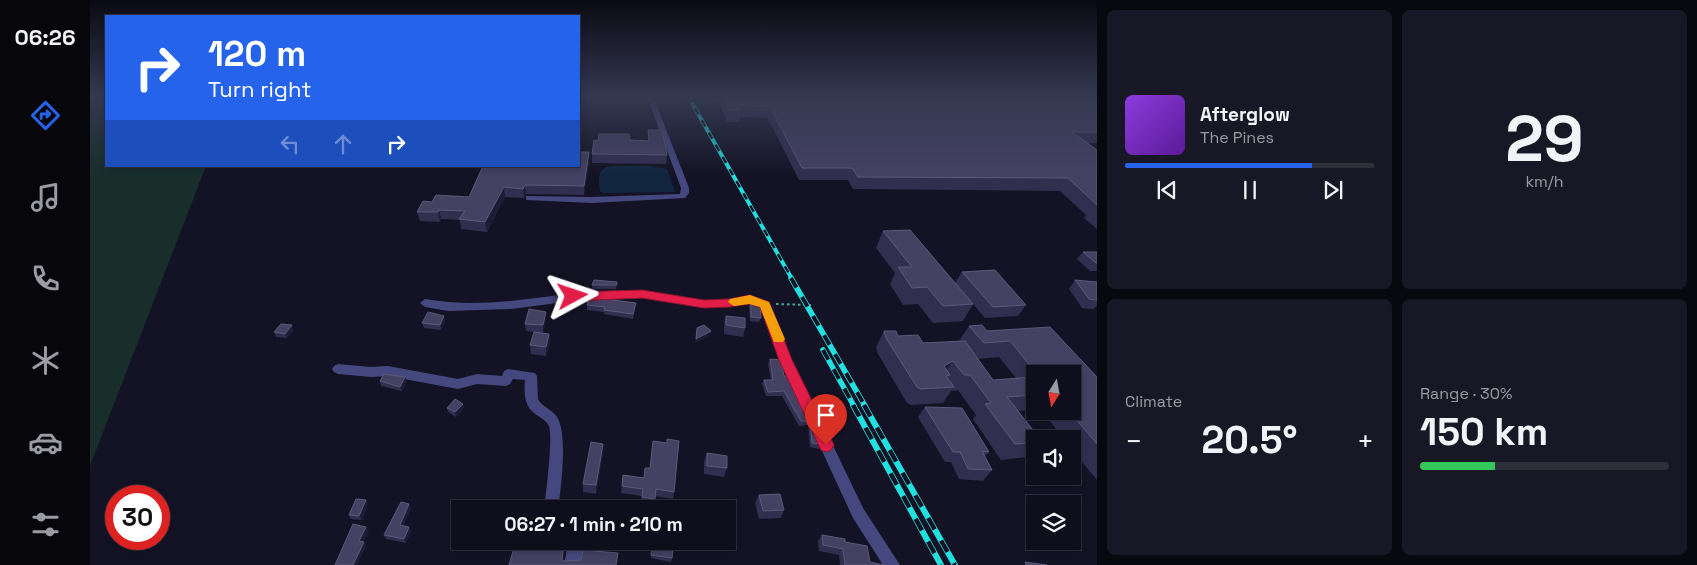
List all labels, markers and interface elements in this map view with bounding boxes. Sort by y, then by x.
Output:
text: 06:26 [14,23,76,51]
text: 120 m [208,32,306,76]
icon: right [125,35,190,100]
text: Turn right [208,75,311,103]
text: 29 [1505,97,1584,180]
icon: directions [28,98,63,133]
text: Afterglow [1200,102,1290,127]
text: The Pines [1200,127,1274,148]
icon: left [276,130,304,158]
icon: ahead [329,130,357,158]
icon: right [382,130,410,158]
text: km/h [1525,171,1564,192]
icon: previous [1153,176,1181,204]
icon: pause [1236,176,1264,204]
icon: next [1319,176,1347,204]
icon: music [28,180,63,215]
icon: phone [28,261,63,296]
position arrow [546,269,598,321]
icon: climate [28,343,63,378]
north arrow [1026,365,1081,420]
map controls [1026,365,1081,550]
text: Range · 30% [1420,383,1512,404]
text: Climate [1125,391,1182,412]
pin [805,394,847,445]
icon: arrive [812,401,840,429]
text: 150 km [1420,408,1548,456]
text: 20.5° [1202,416,1297,464]
text: − [1125,423,1142,459]
text: + [1357,423,1374,459]
icon: car [28,425,63,460]
button: sound [1026,430,1081,485]
speed limit sign: 30 [105,485,170,550]
button: layers [1026,495,1081,550]
icon: filters [28,507,63,542]
text: 06:27 · 1 min · 210 m [504,512,683,537]

